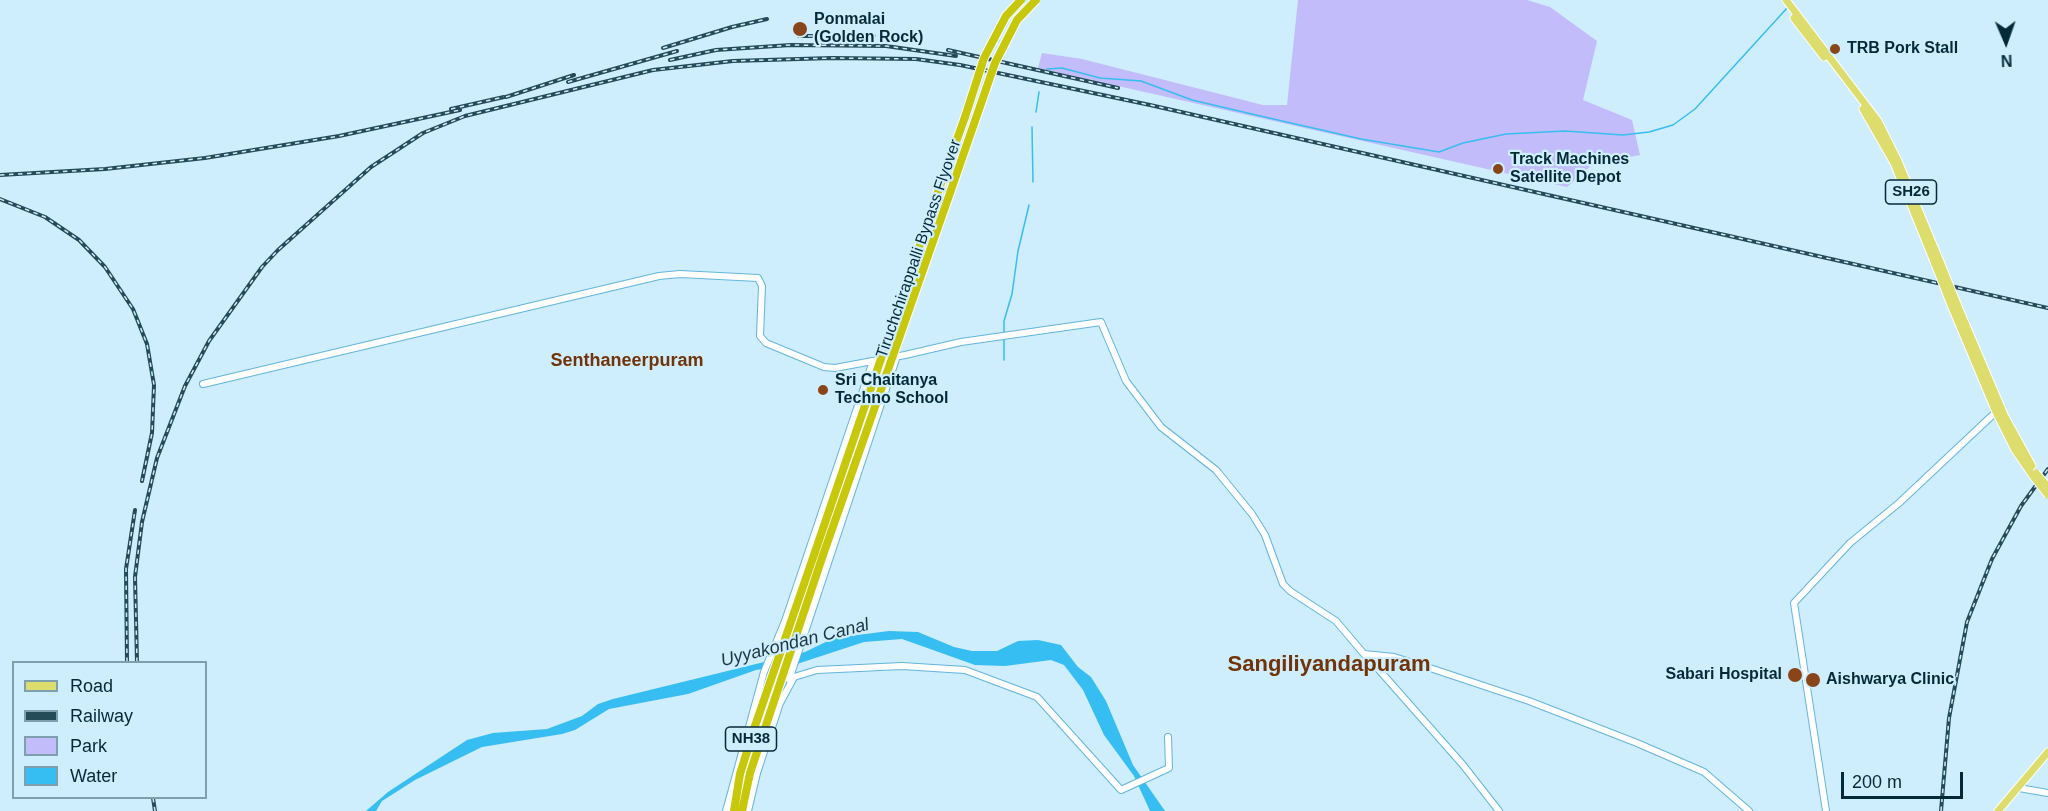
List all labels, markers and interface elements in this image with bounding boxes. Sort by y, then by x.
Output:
place label: Ponmalai (Golden Rock) [814,10,923,48]
north arrow [1976,12,2036,72]
marker: Ponmalai (Golden Rock) [791,20,809,38]
place label: TRB Pork Stall [1847,39,1958,59]
marker: TRB Pork Stall [1828,42,1842,56]
text: N [2001,52,2013,69]
street label: Tiruchchirappalli Bypass Flyover [873,137,965,361]
place label: Track Machines Satellite Depot [1510,150,1629,188]
marker: Track Machines Satellite Depot [1491,162,1505,176]
road number: SH26 [1886,180,1936,204]
district label: Senthaneerpuram [550,350,704,372]
place label: Sri Chaitanya Techno School [835,371,948,409]
marker: Sri Chaitanya Techno School [816,383,830,397]
water label: Uyyakondan Canal [719,614,871,672]
district label: Sangiliyandapuram [1228,652,1430,678]
legend [12,661,207,799]
place label: Sabari Hospital [1666,665,1782,685]
marker: Sabari Hospital [1786,666,1804,684]
place label: Aishwarya Clinic [1826,670,1954,690]
marker: Aishwarya Clinic [1804,671,1822,689]
text: Road [70,676,113,696]
text: Railway [70,706,133,726]
road number: NH38 [726,727,777,751]
text: Park [70,736,107,756]
scale bar [1844,760,1966,798]
text: Water [70,766,117,786]
text: 200 m [1852,772,1902,792]

